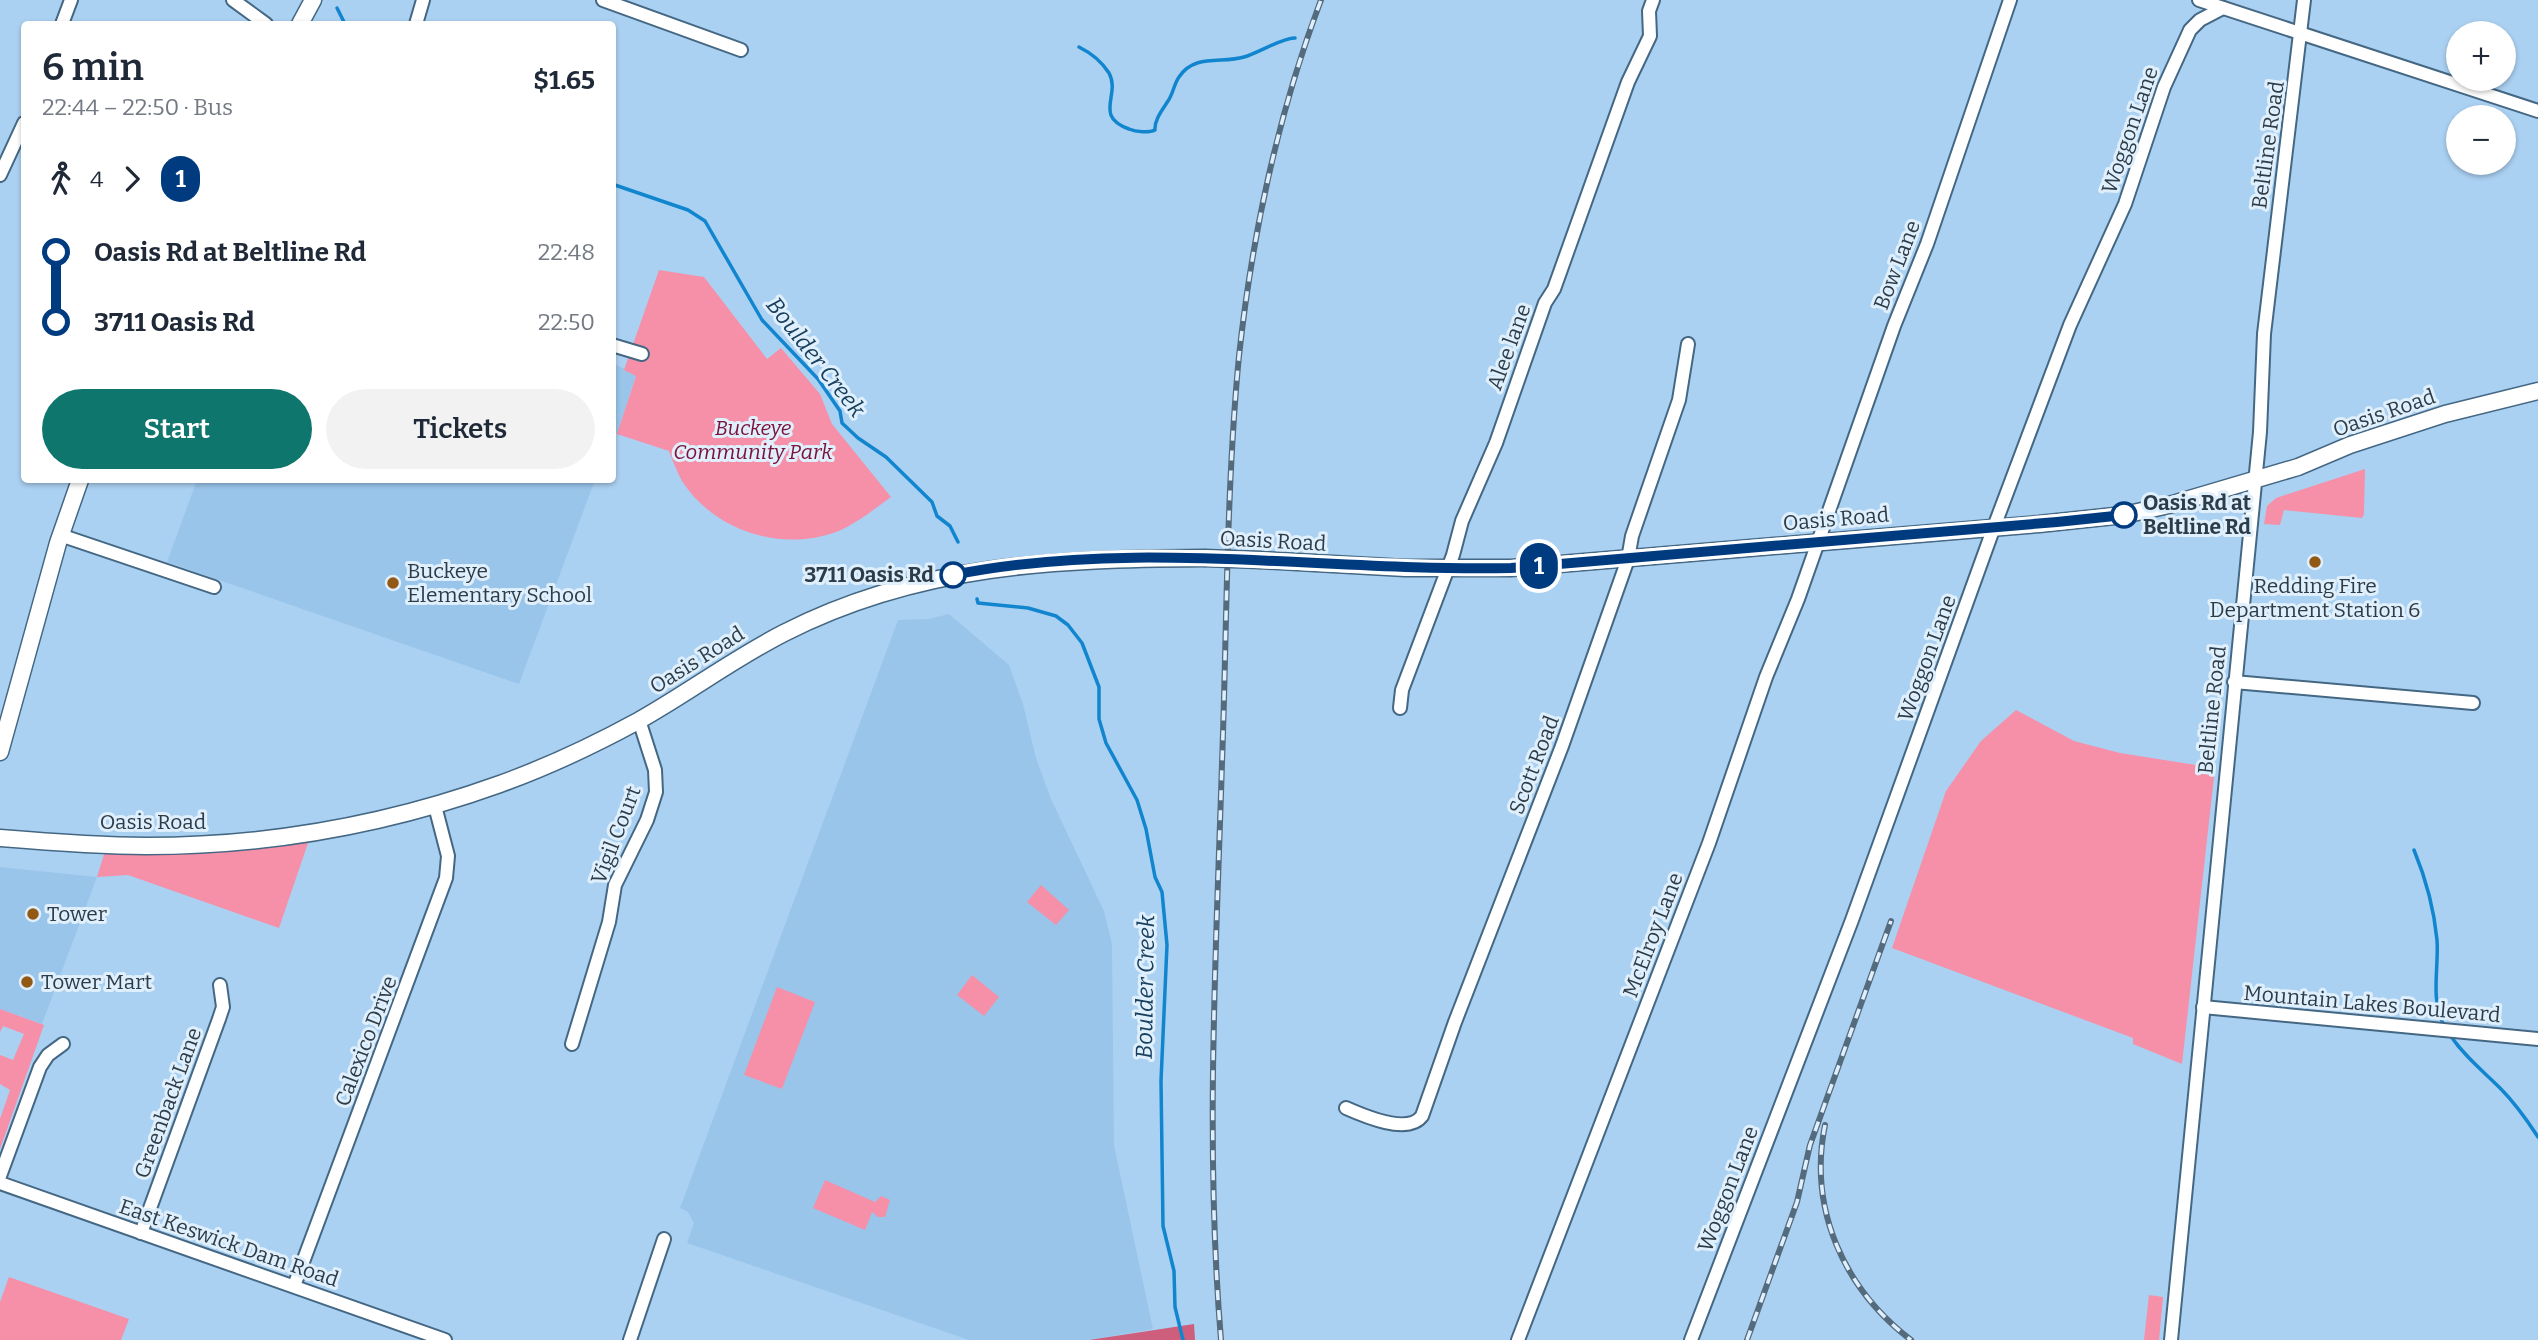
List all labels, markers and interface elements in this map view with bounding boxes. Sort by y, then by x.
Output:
map controls [2446,21,2516,175]
button: + [2446,21,2516,91]
text: 6 min [42,44,144,90]
street label: Woggon Lane [2096,63,2164,197]
text: $1.65 [533,65,595,96]
street label: Beltline Road [2246,79,2290,211]
text: 22:44 – 22:50 · Bus [42,93,233,121]
button: − [2446,105,2516,175]
icon: walk [42,160,80,198]
icon: forward [113,160,151,198]
text: 4 [90,165,103,193]
text: 1 [175,165,186,193]
street label: Bow Lane [1868,217,1926,313]
text: Oasis Rd at Beltline Rd [94,237,366,268]
text: 22:48 [538,238,595,266]
water label: Boulder Creek [761,292,872,423]
street label: Alee lane [1481,300,1537,394]
text: 3711 Oasis Rd [94,307,255,338]
text: 22:50 [538,308,595,336]
street label: Oasis Road [2329,383,2439,443]
button: Start [42,389,312,469]
button: Tickets [326,389,595,469]
park label: Buckeye Community Park [673,415,833,465]
place label: Oasis Rd at Beltline Rd [2143,490,2252,540]
street label: Oasis Road [1782,501,1890,537]
marker: Oasis Rd at Beltline Rd [2111,502,2137,528]
street label: Oasis Road [1219,525,1327,557]
line badge: 1 [1516,543,1562,589]
text: 1 [1534,552,1544,580]
marker: Redding Fire Department Station 6 [2307,554,2323,570]
place label: Buckeye Elementary School [407,558,592,608]
place label: 3711 Oasis Rd [804,562,934,588]
marker: 3711 Oasis Rd [940,562,966,588]
place label: Redding Fire Department Station 6 [2210,573,2420,623]
marker: Buckeye Elementary School [385,575,401,591]
street label: Woggon Lane [1892,591,1962,725]
street label: Oasis Road [645,621,749,699]
street label: Beltline Road [2192,645,2232,775]
street label: Scott Road [1503,712,1565,818]
street label: Vigil Court [585,782,647,888]
street label: Oasis Road [100,809,206,835]
street label: McElroy Lane [1617,869,1689,1001]
place label: Tower [47,901,107,927]
marker: Tower [25,906,41,922]
water label: Boulder Creek [1130,914,1160,1059]
place label: Tower Mart [41,969,152,995]
street label: Calexico Drive [329,972,403,1110]
marker: Tower Mart [19,974,35,990]
street label: Mountain Lakes Boulevard [2242,980,2502,1028]
street label: Greenback Lane [129,1024,207,1182]
street label: Woggon Lane [1692,1122,1764,1256]
street label: East Keswick Dam Road [116,1193,342,1293]

